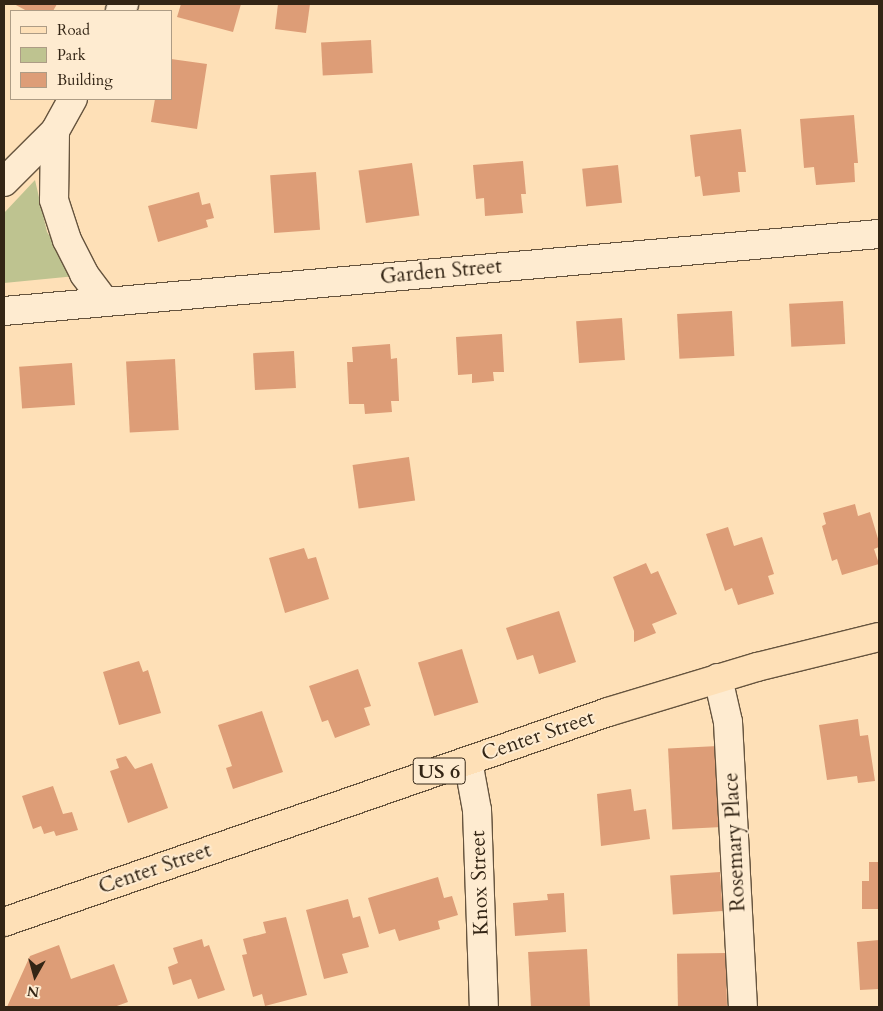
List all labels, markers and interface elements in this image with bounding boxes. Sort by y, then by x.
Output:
legend [10,10,172,100]
text: Road [57,20,90,40]
text: Park [57,45,86,65]
text: Building [57,70,113,90]
street label: Garden Street [379,254,503,290]
street label: Center Street [478,705,598,767]
road number: US 6 [412,754,466,788]
street label: Rosemary Place [719,772,751,912]
street label: Knox Street [466,830,494,936]
street label: Center Street [95,838,215,900]
north arrow [10,951,60,1001]
text: N [26,981,40,1002]

